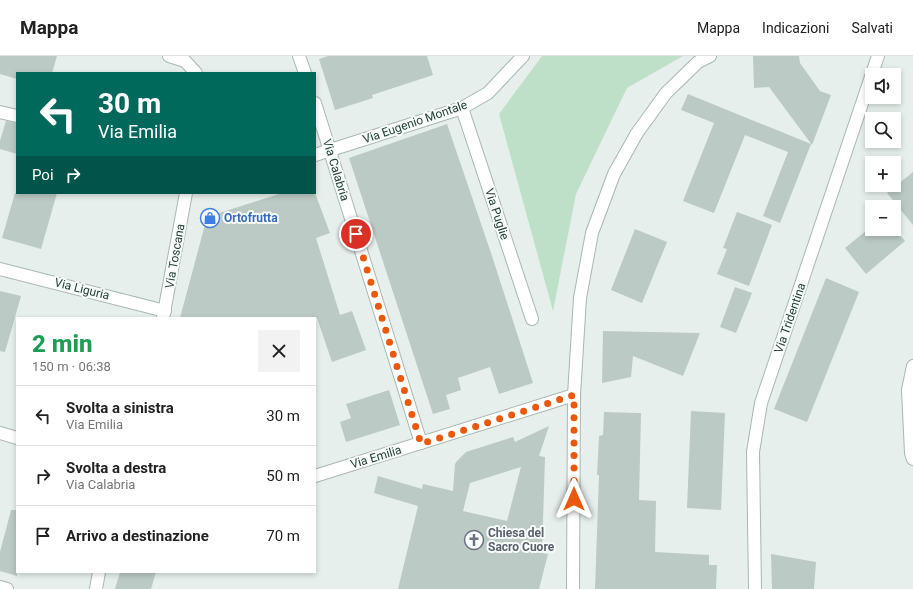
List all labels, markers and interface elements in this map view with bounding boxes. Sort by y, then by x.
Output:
text: Mappa [20,16,78,39]
text: Mappa [697,20,740,36]
text: Indicazioni [762,20,829,36]
text: Salvati [851,20,893,36]
map controls [865,68,901,236]
button: sound [865,68,901,104]
text: 30 m [98,87,161,120]
icon: left [32,88,84,140]
street label: Via Eugenio Montale [361,98,469,146]
button: search [865,112,901,148]
text: Via Emilia [98,121,177,142]
street label: Via Calabria [320,137,352,203]
button: + [865,156,901,192]
icon: right [62,164,84,186]
text: Poi [32,166,54,184]
street label: Via Puglie [482,187,512,241]
button: − [865,200,901,236]
shop icon: Ortofrutta [199,207,221,229]
place label: Ortofrutta [224,211,278,225]
pin [339,217,373,251]
street label: Via Toscana [162,223,188,289]
icon: arrive [345,223,367,245]
street label: Via Liguria [53,275,111,303]
street label: Via Tridentina [771,281,809,355]
text: 2 min [32,330,93,358]
button: close [258,330,300,372]
text: 150 m · 06:38 [32,359,111,374]
text: Svolta a sinistra [66,399,174,417]
icon: left [32,405,54,427]
text: 30 m [266,407,300,425]
text: Via Emilia [66,417,123,432]
street label: Via Emilia [349,443,403,471]
text: Svolta a destra [66,459,166,477]
icon: right [32,465,54,487]
text: 50 m [266,467,300,485]
text: Via Calabria [66,477,135,492]
position arrow [553,478,595,520]
icon: arrive [32,525,54,547]
place label: Chiesa del Sacro Cuore [488,526,555,554]
text: Arrivo a destinazione [66,527,209,545]
text: 70 m [266,527,300,545]
church icon: Chiesa del Sacro Cuore [463,529,485,551]

